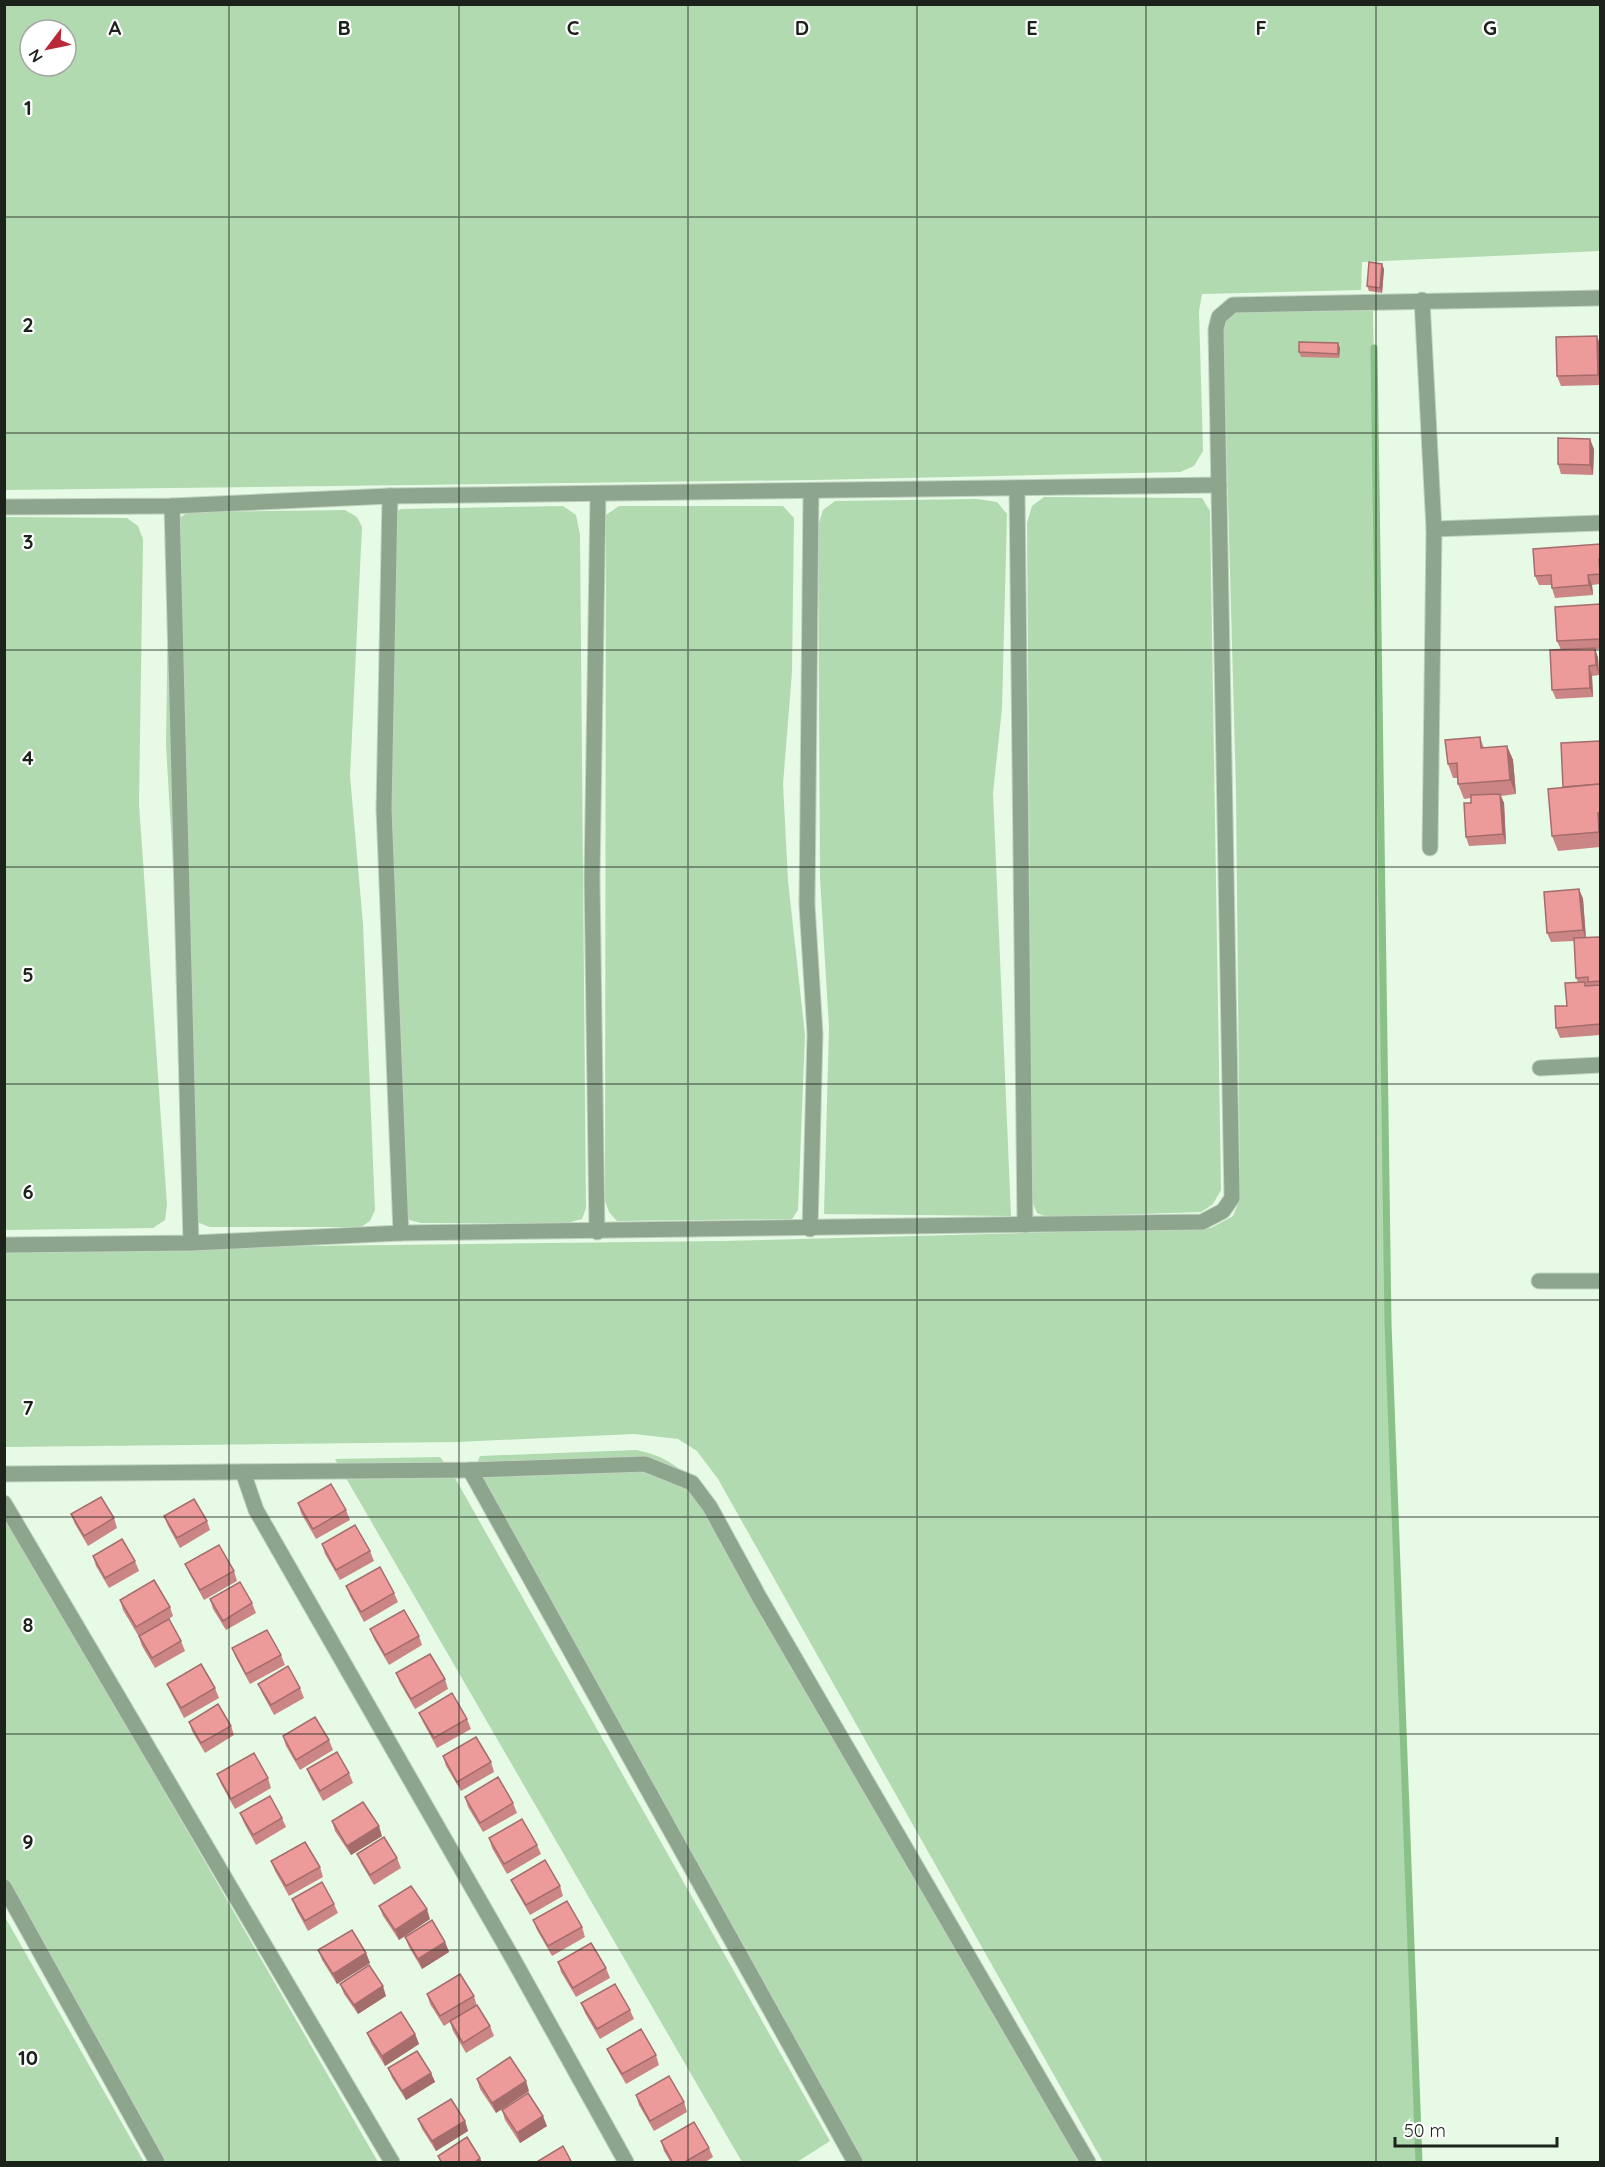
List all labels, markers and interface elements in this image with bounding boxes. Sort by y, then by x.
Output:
text: A [109,15,122,40]
text: B [337,15,351,40]
text: C [567,15,580,40]
text: D [795,15,809,40]
text: E [1026,15,1038,40]
text: F [1255,15,1267,40]
text: G [1483,15,1497,40]
north arrow [18,18,78,78]
text: N [24,46,47,66]
text: 1 [24,95,32,120]
text: 2 [22,312,34,337]
text: 3 [23,529,33,554]
text: 4 [22,745,34,770]
text: 5 [22,962,34,987]
text: 6 [22,1179,34,1204]
text: 7 [23,1395,34,1420]
text: 8 [23,1612,34,1637]
text: 9 [22,1829,34,1854]
text: 10 [18,2045,38,2070]
scale bar [1395,2110,1557,2148]
text: 50 m [1404,2119,1446,2142]

